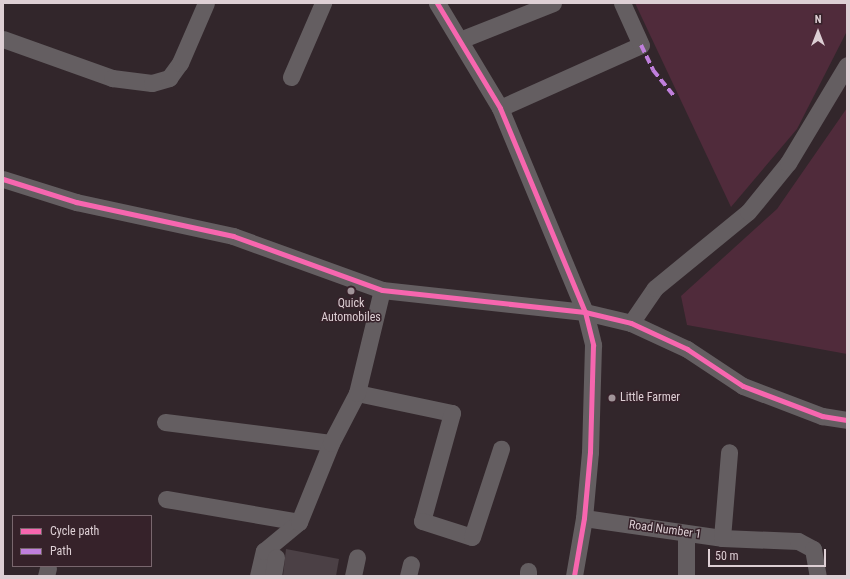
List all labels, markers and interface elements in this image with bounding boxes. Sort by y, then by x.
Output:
north arrow [798,12,838,52]
text: N [815,13,821,26]
marker: Quick Automobiles [346,286,356,296]
place label: Quick Automobiles [321,297,381,325]
place label: Little Farmer [620,391,680,405]
marker: Little Farmer [607,393,617,403]
legend [12,515,152,567]
street label: Road Number 1 [628,518,702,542]
text: Cycle path [50,524,99,538]
scale bar [710,541,828,567]
text: Path [50,544,72,558]
text: 50 m [715,549,739,563]

